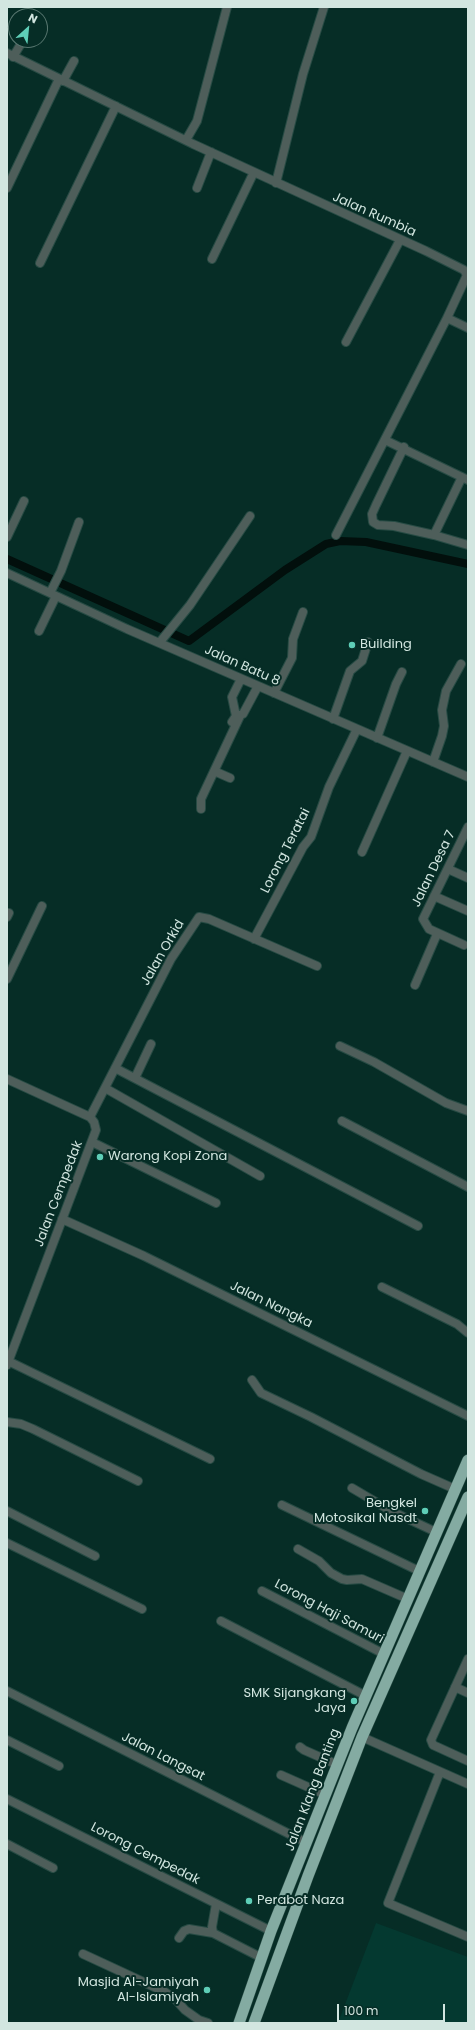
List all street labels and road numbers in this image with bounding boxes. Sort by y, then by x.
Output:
street label: Jalan Rumbia [330,190,418,240]
street label: Jalan Batu 8 [202,642,282,690]
street label: Lorong Teratai [258,806,314,896]
street label: Jalan Desa 7 [409,828,459,910]
street label: Jalan Orkid [138,917,188,989]
street label: Jalan Cempedak [32,1139,86,1249]
street label: Jalan Nangka [227,1278,315,1332]
street label: Lorong Haji Samuri [272,1577,386,1647]
street label: Jalan Klang Banting [282,1727,344,1853]
street label: Jalan Langsat [119,1729,207,1785]
street label: Lorong Cempedak [88,1820,202,1888]

